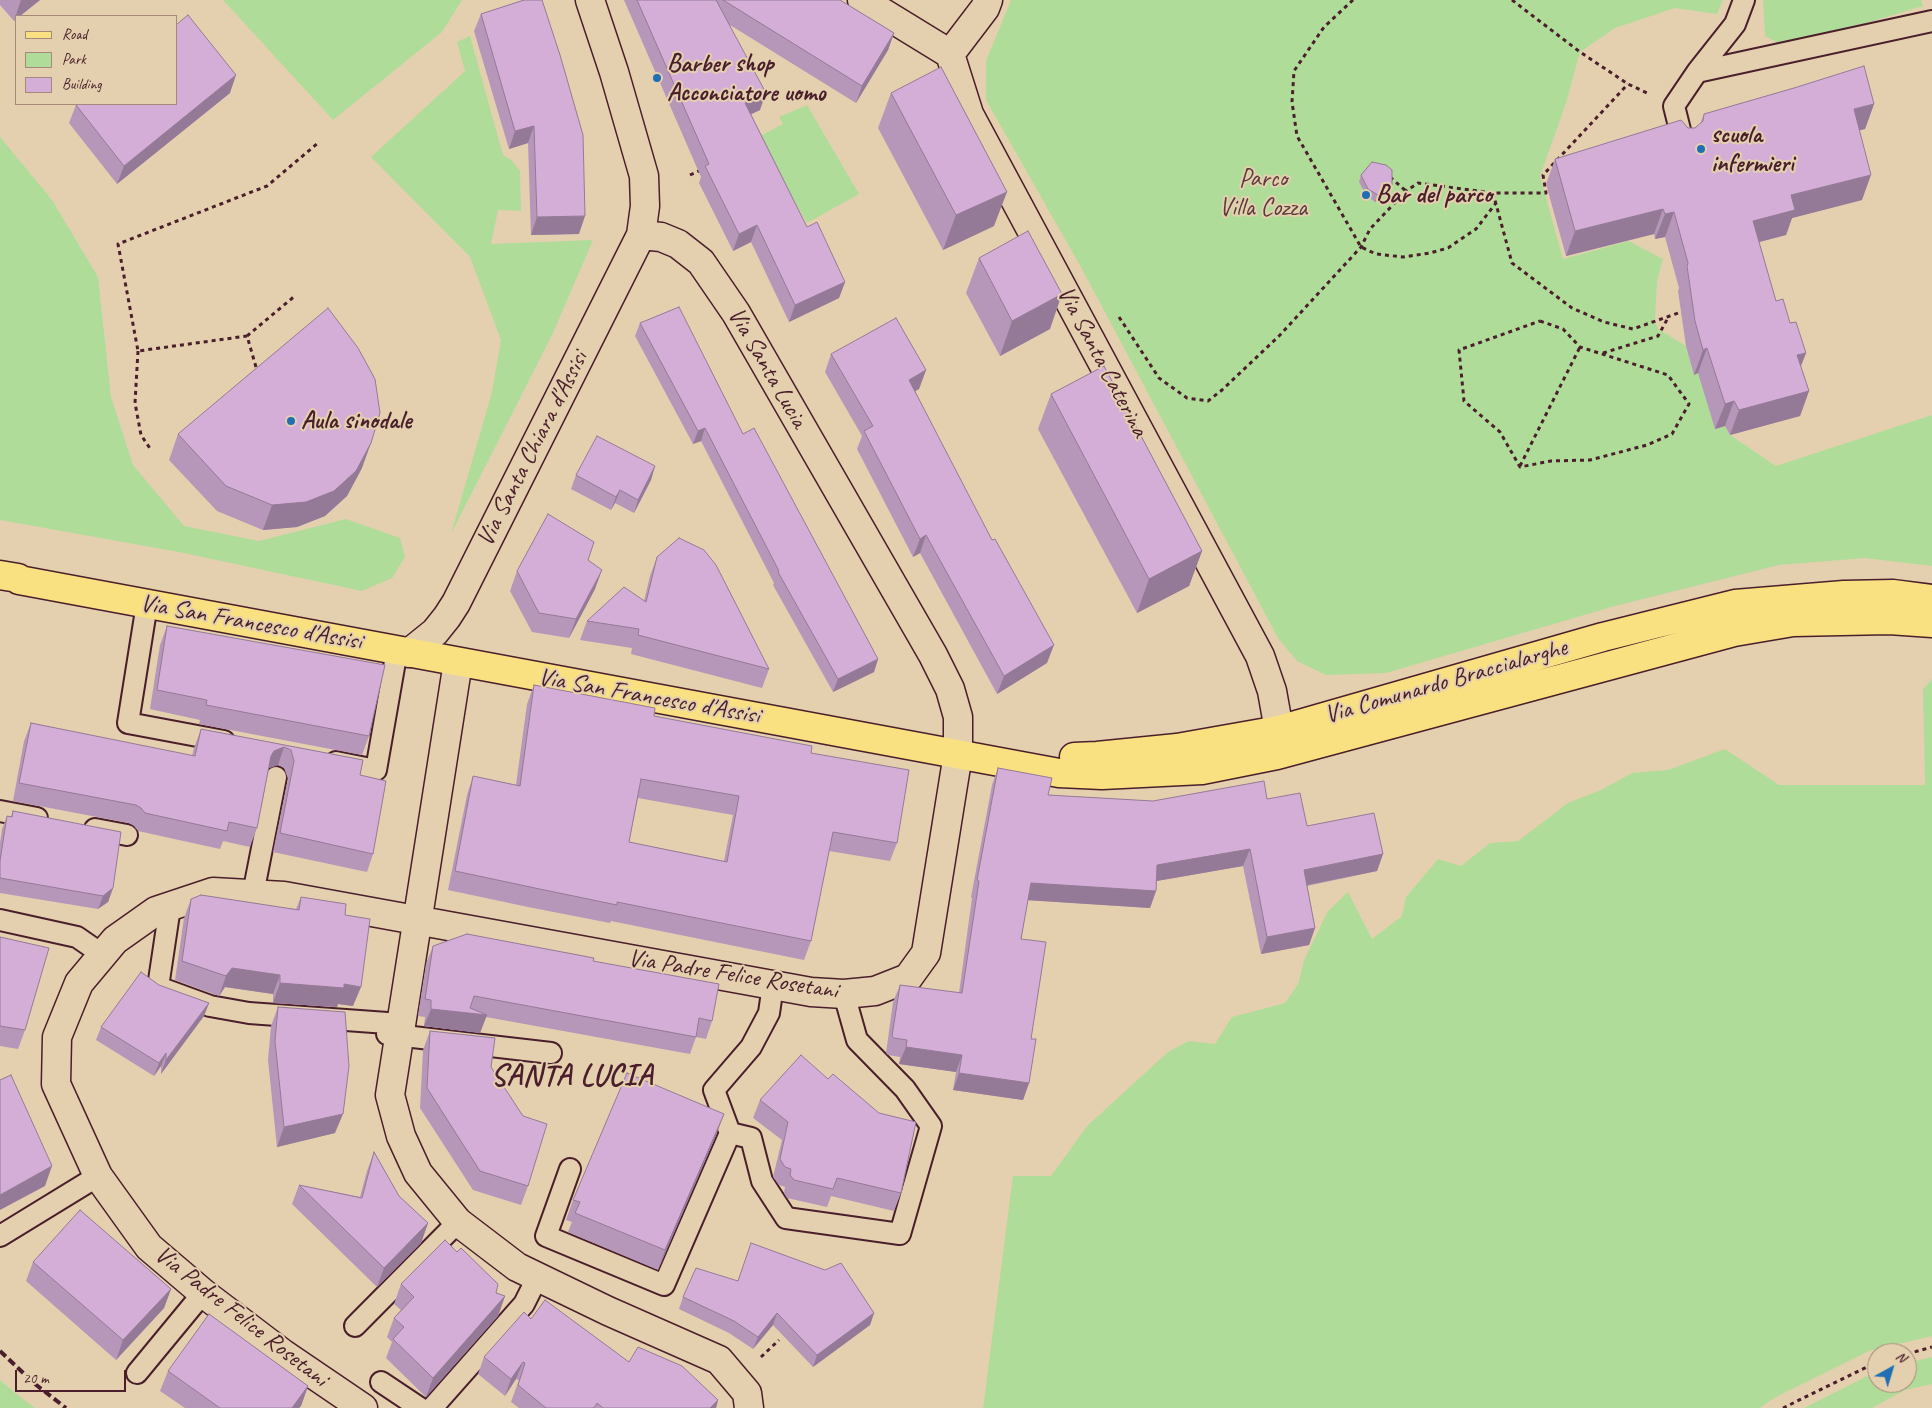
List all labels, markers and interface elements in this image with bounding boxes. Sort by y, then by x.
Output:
legend [15,15,178,105]
text: Road [62,25,87,44]
place label: Barber shop Acconciatore uomo [667,49,825,108]
text: Park [62,50,86,69]
marker: Barber shop Acconciatore uomo [651,72,663,84]
text: Building [62,75,101,94]
place label: scuola infermieri [1711,120,1794,179]
marker: scuola infermieri [1695,143,1707,155]
park label: Parco Villa Cozza [1219,164,1307,223]
place label: Bar del parco [1376,180,1492,210]
marker: Bar del parco [1360,189,1372,201]
street label: Via Santa Caterina [1050,281,1154,443]
street label: Via Santa Lucia [720,302,814,434]
street label: Via Santa Chiara d'Assisi [471,346,595,552]
place label: Aula sinodale [301,406,411,436]
marker: Aula sinodale [285,415,297,427]
street label: Via San Francesco d'Assisi [138,589,364,657]
street label: Via Comunardo Braccialarghe [1321,633,1571,731]
street label: Via San Francesco d'Assisi [536,663,762,731]
street label: Via Padre Felice Rosetani [626,944,840,1006]
district label: SANTA LUCIA [490,1059,654,1095]
street label: Via Padre Felice Rosetani [148,1240,334,1394]
north arrow [1867,1343,1917,1393]
text: N [1892,1347,1910,1366]
scale bar [18,1360,129,1392]
text: 20 m [23,1369,49,1388]

